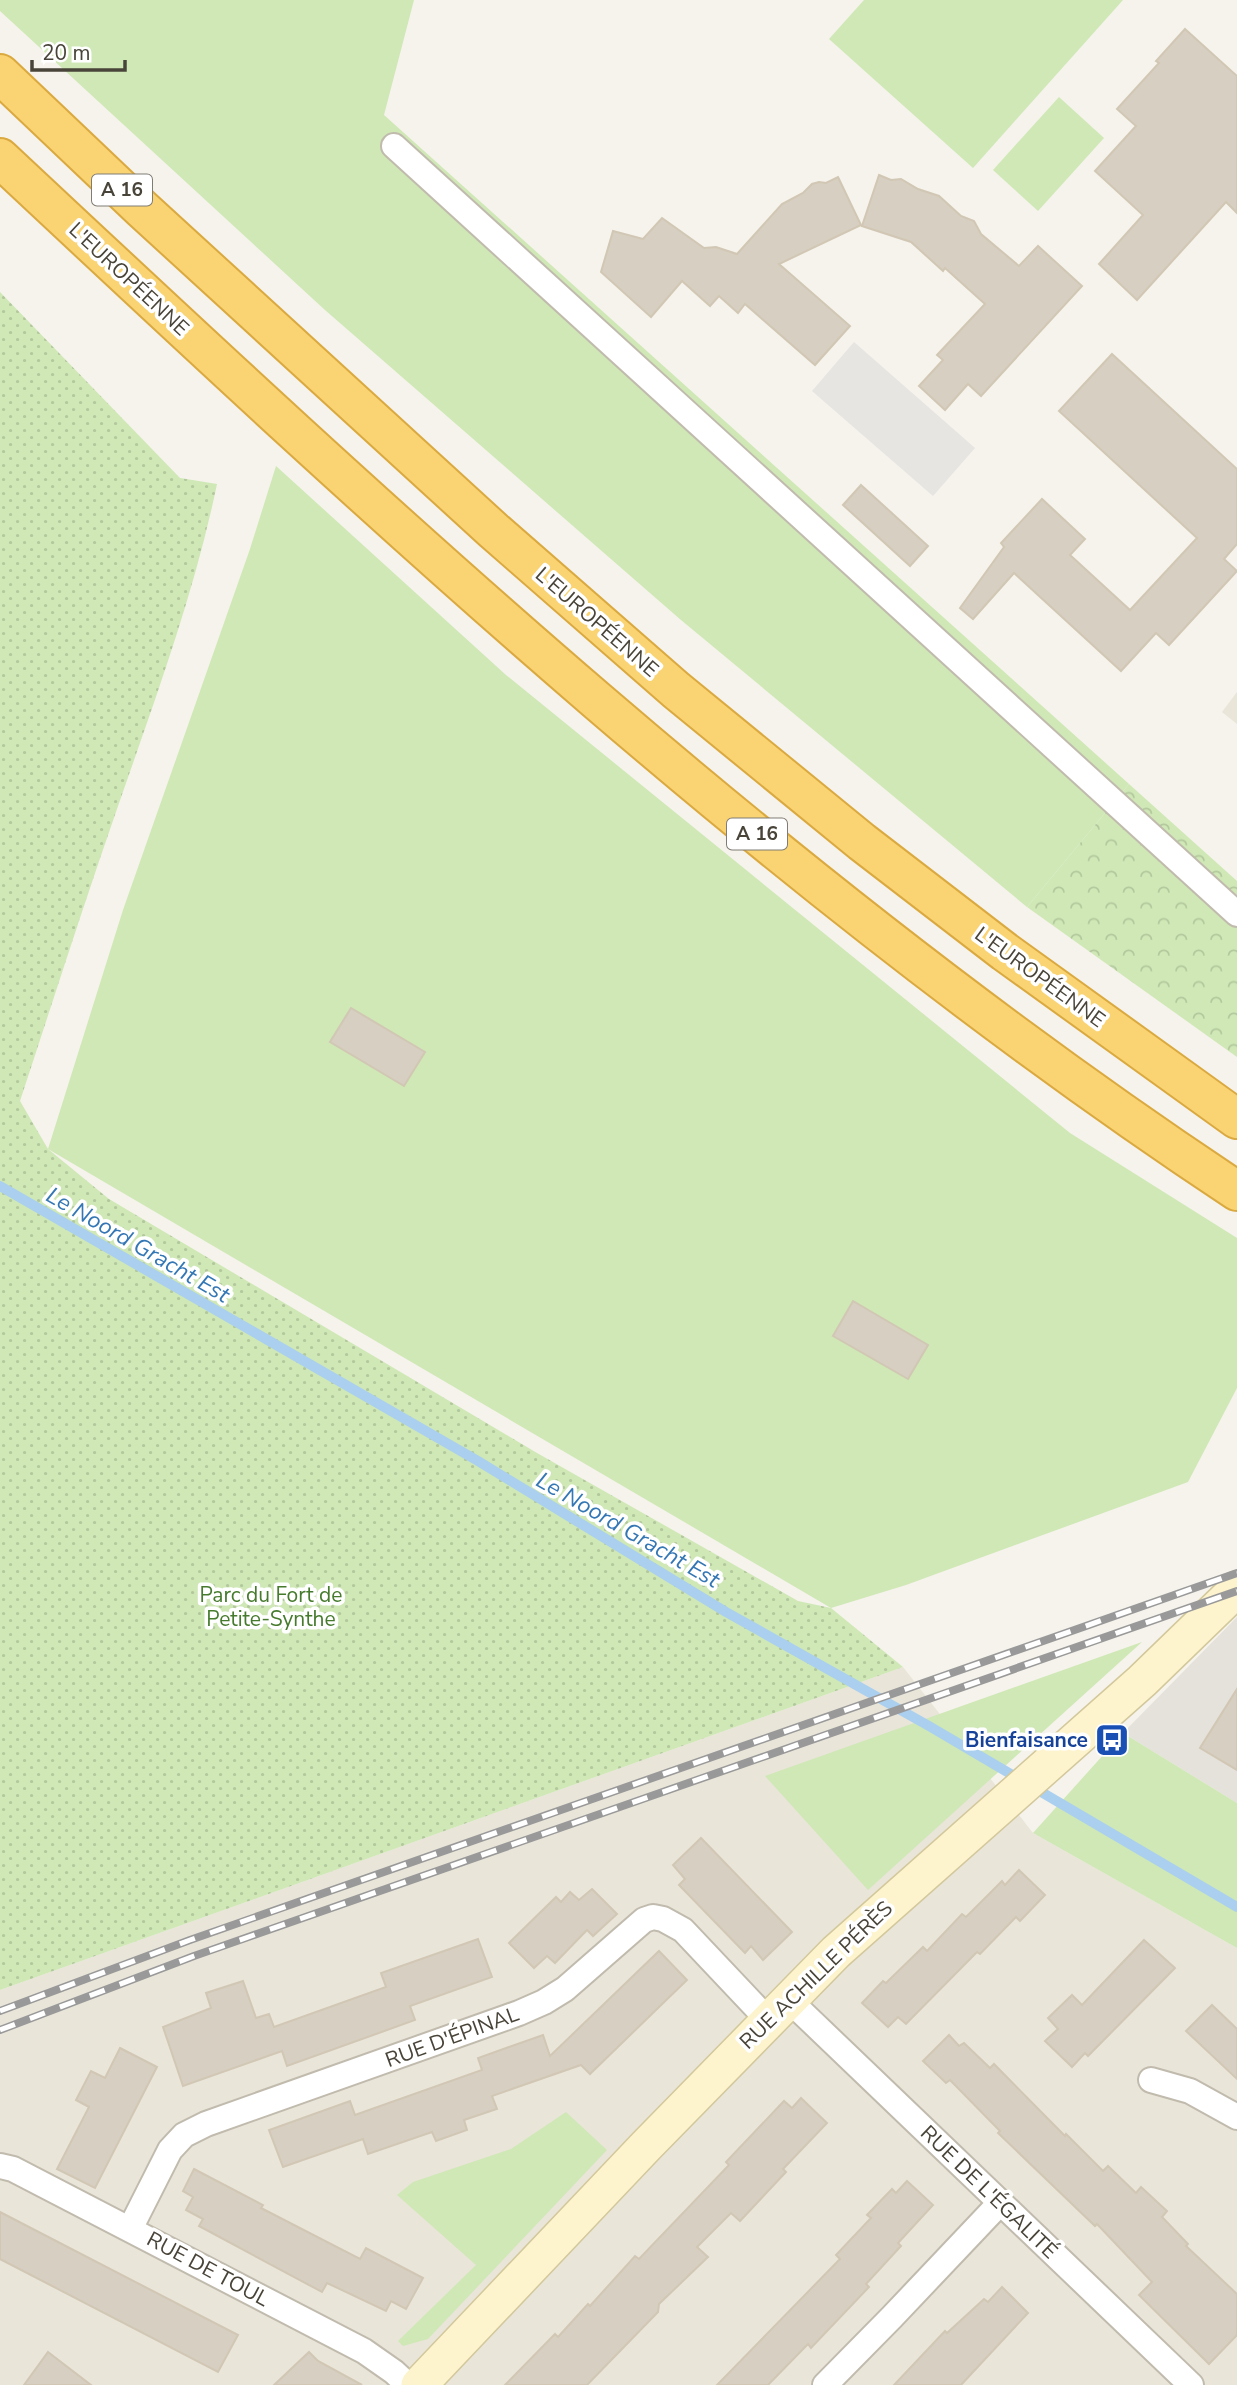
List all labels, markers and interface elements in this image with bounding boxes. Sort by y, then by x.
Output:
scale bar [32,28,124,72]
text: 20 m [42,39,91,67]
road number: A 16 [92,174,152,206]
street label: L'EUROPÉENNE [63,216,195,342]
street label: L'EUROPÉENNE [529,561,665,683]
road number: A 16 [727,818,787,849]
street label: L'EUROPÉENNE [969,920,1111,1034]
water label: Le Noord Gracht Est [40,1180,236,1311]
water label: Le Noord Gracht Est [530,1465,726,1596]
park label: Parc du Fort de Petite-Synthe [200,1581,342,1633]
bus stop icon: Bienfaisance [1093,1721,1131,1759]
place label: Bienfaisance [965,1726,1088,1754]
street label: RUE ACHILLE PÉRÈS [733,1895,899,2055]
street label: RUE D'ÉPINAL [381,2000,523,2074]
street label: RUE DE L'ÉGALITÉ [914,2119,1064,2265]
street label: RUE DE TOUL [142,2225,275,2313]

